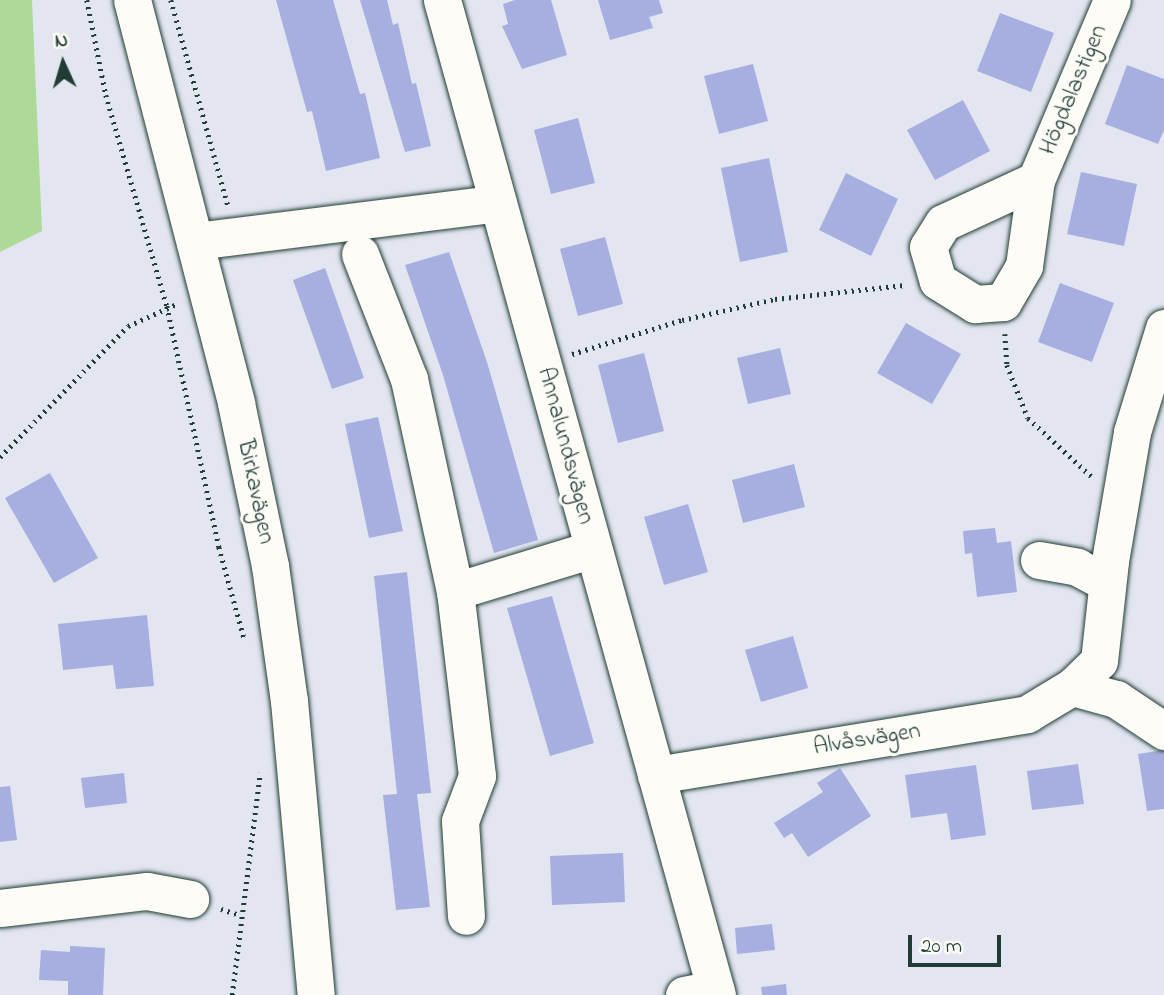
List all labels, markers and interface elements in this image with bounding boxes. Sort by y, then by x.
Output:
street label: Högdalastigen [1034,21,1114,159]
north arrow [28,28,98,98]
text: N [54,28,69,55]
street label: Annalundsvägen [530,364,600,528]
street label: Birkavägen [230,437,280,547]
street label: Alvåsvägen [811,717,923,763]
scale bar [912,922,1005,966]
text: 20 m [921,932,962,962]

